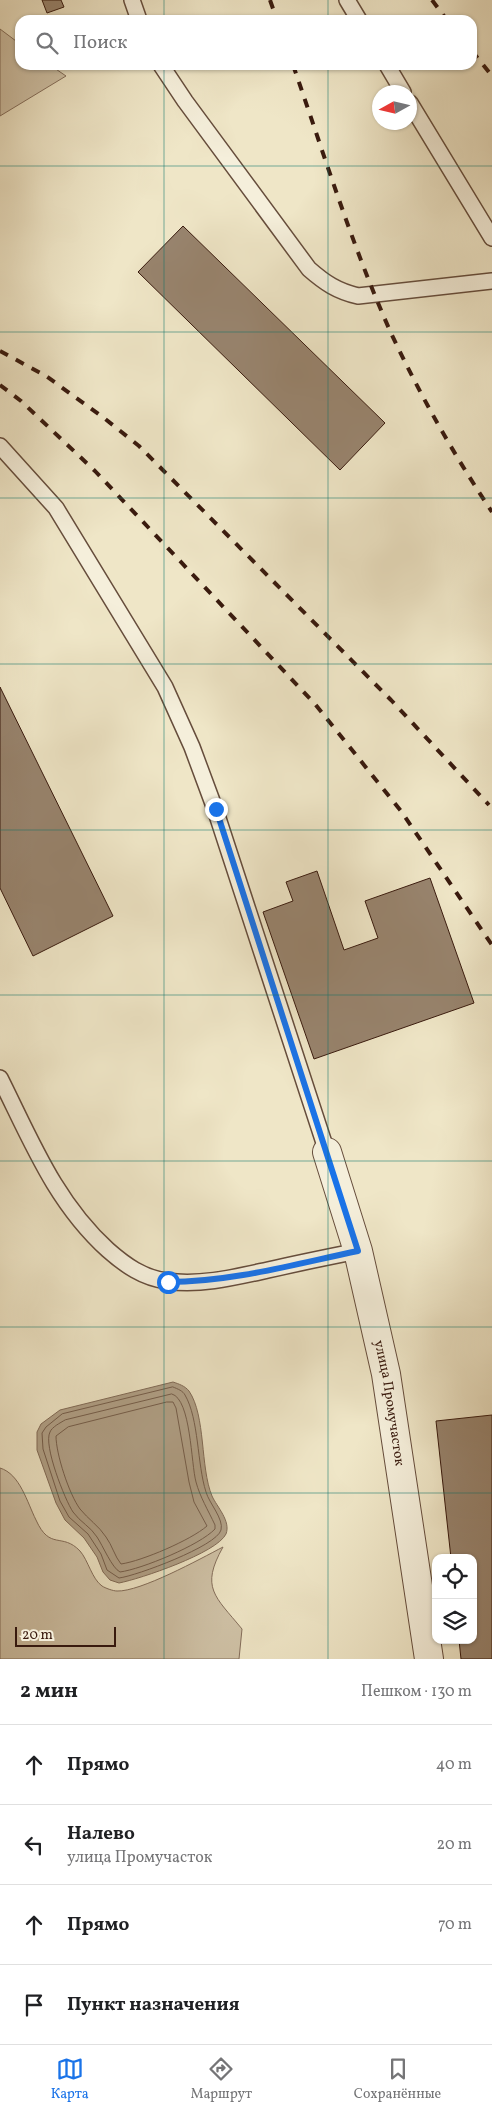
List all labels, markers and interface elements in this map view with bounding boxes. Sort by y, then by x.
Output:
search box [15,15,477,70]
icon: search [33,29,61,57]
text: Поиск [73,30,127,56]
north arrow [372,85,417,130]
route end [205,798,228,821]
route start [157,1271,180,1294]
street label: улица Промучасток [369,1338,409,1468]
map controls [432,1554,477,1644]
button: locate [432,1554,477,1599]
button: layers [432,1599,477,1644]
scale bar [15,1624,116,1647]
text: 20 m [22,1626,53,1645]
text: 2 мин [20,1677,78,1706]
text: Пешком · 130 m [361,1681,472,1703]
icon: ahead [20,1751,48,1779]
text: Прямо [67,1752,129,1778]
text: 40 m [436,1754,472,1776]
text: Налево [67,1821,135,1847]
icon: left [20,1831,48,1859]
text: 20 m [437,1834,472,1856]
text: улица Промучасток [67,1847,212,1869]
icon: ahead [20,1911,48,1939]
text: Прямо [67,1912,129,1938]
text: 70 m [438,1914,472,1936]
icon: arrive [20,1991,48,2019]
text: Пункт назначения [67,1992,240,2018]
tab: Карта [51,2055,89,2104]
tab: Маршрут [190,2055,252,2104]
tab: Сохранённые [354,2055,441,2104]

